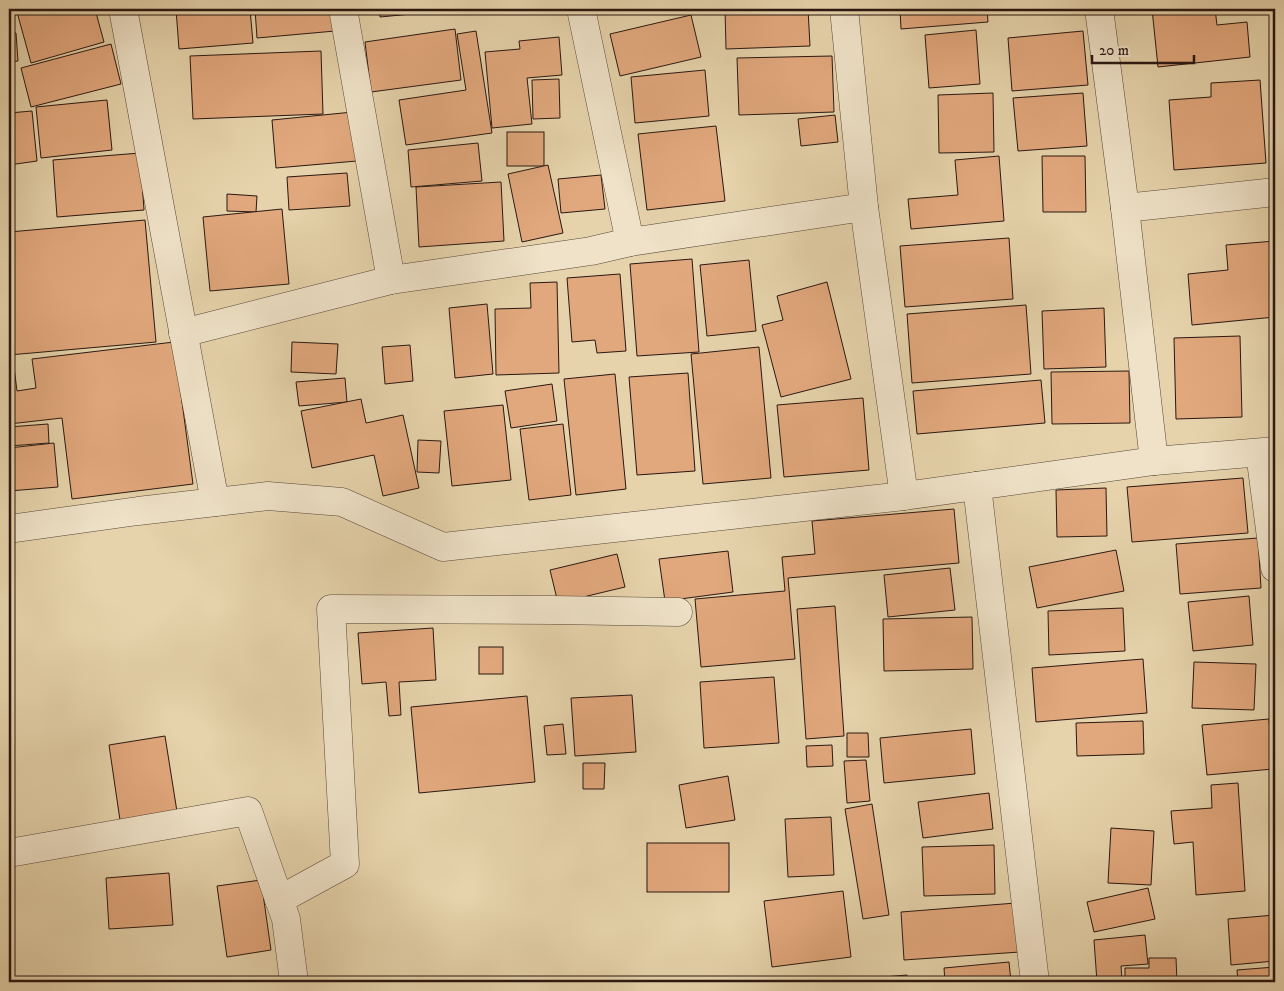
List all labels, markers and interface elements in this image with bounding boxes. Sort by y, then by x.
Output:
scale bar [1092,32,1194,64]
text: 20 m [1099,41,1129,60]

